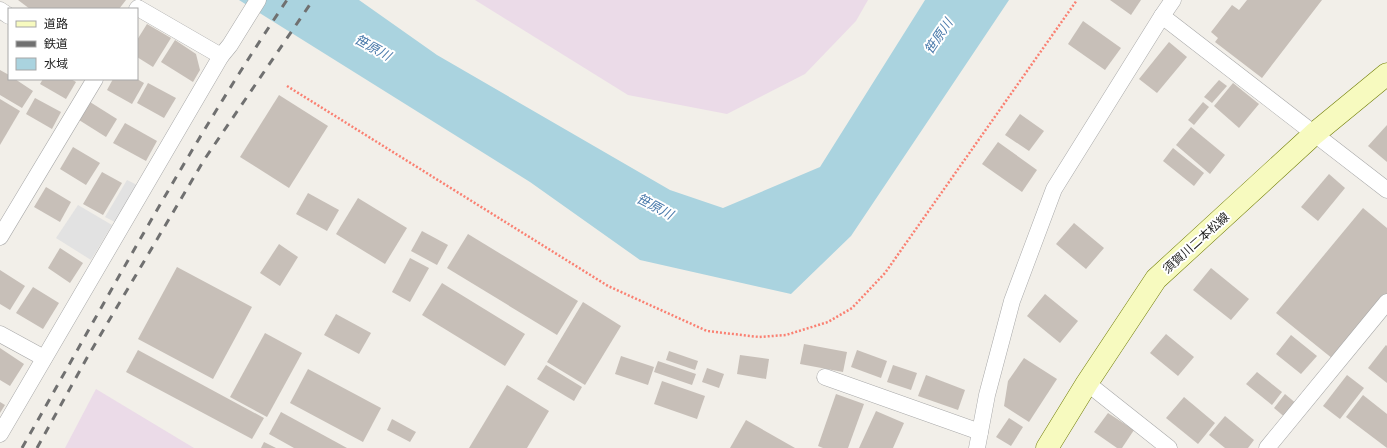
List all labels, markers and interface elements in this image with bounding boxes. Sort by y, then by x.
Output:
legend [8,8,138,80]
water label: 笹原川 [920,14,957,57]
text: 道路 [44,16,68,30]
water label: 笹原川 [352,31,396,64]
text: 鉄道 [44,36,68,50]
text: 水域 [44,56,68,70]
water label: 笹原川 [634,190,678,223]
street label: 須賀川二本松線 [1159,209,1231,276]

